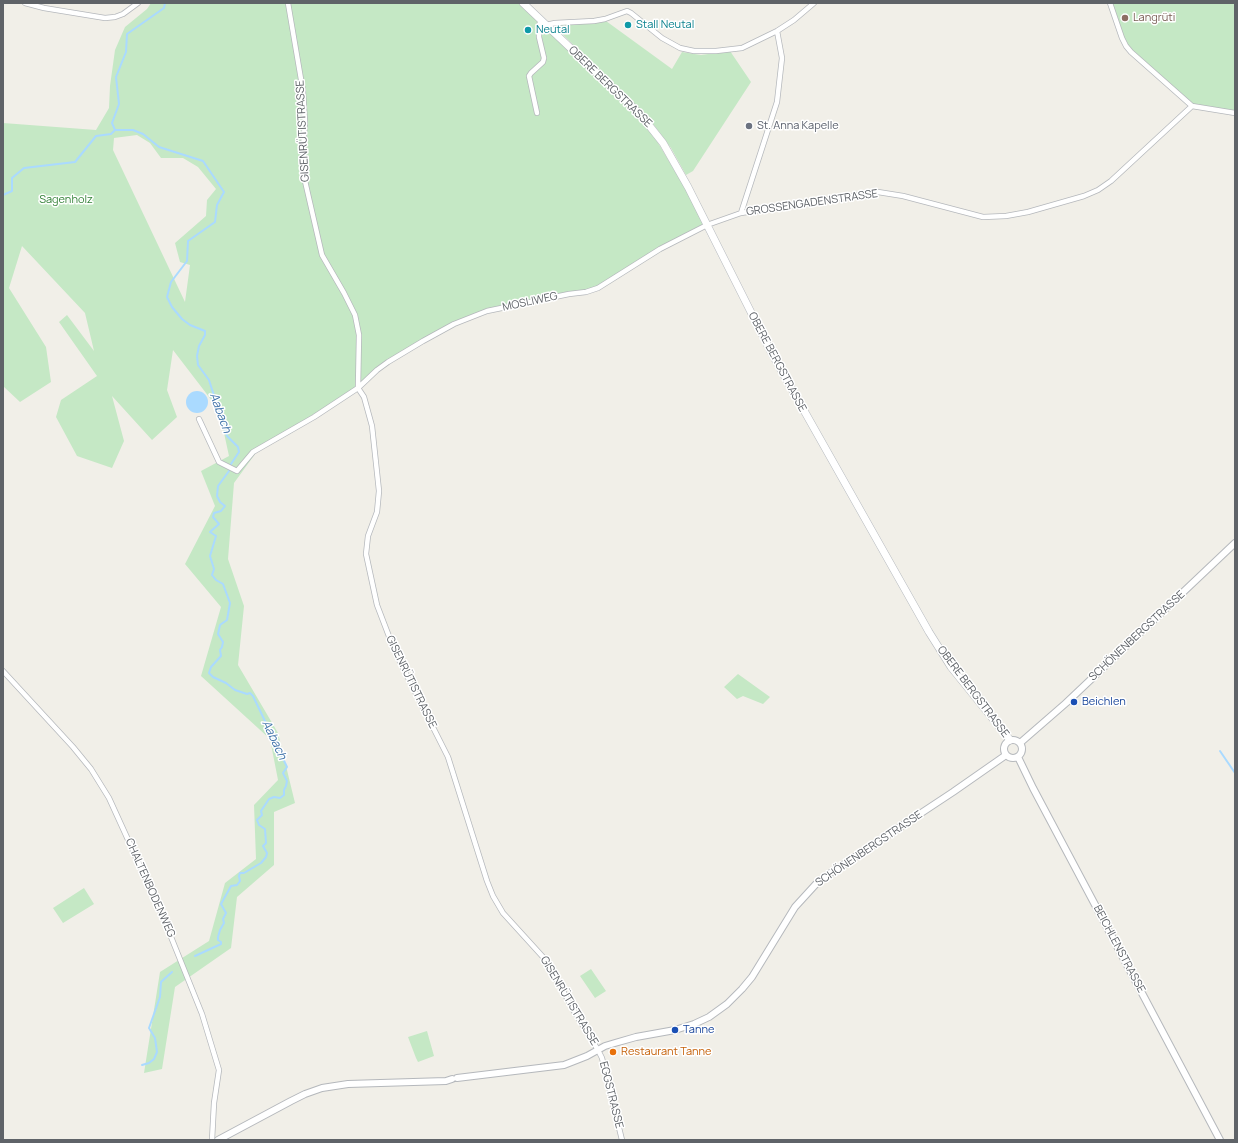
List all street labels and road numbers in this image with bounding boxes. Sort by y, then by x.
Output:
street label: OBERE BERGSTRASSE [565,44,655,130]
street label: GISENRÜTISTRASSE [294,80,312,182]
street label: GROSSENGADENSTRASSE [745,187,879,219]
street label: MOSLIWEG [501,290,559,314]
street label: OBERE BERGSTRASSE [745,310,809,414]
street label: SCHÖNENBERGSTRASSE [1086,588,1188,684]
street label: GISENRÜTISTRASSE [383,633,439,731]
street label: OBERE BERGSTRASSE [934,644,1012,740]
street label: SCHÖNENBERGSTRASSE [813,808,925,890]
street label: CHALTENBODENWEG [122,836,178,940]
street label: BEICHLENSTRASSE [1090,903,1148,995]
street label: GISENRÜTISTRASSE [537,954,601,1048]
street label: EGGSTRASSE [596,1060,626,1130]

